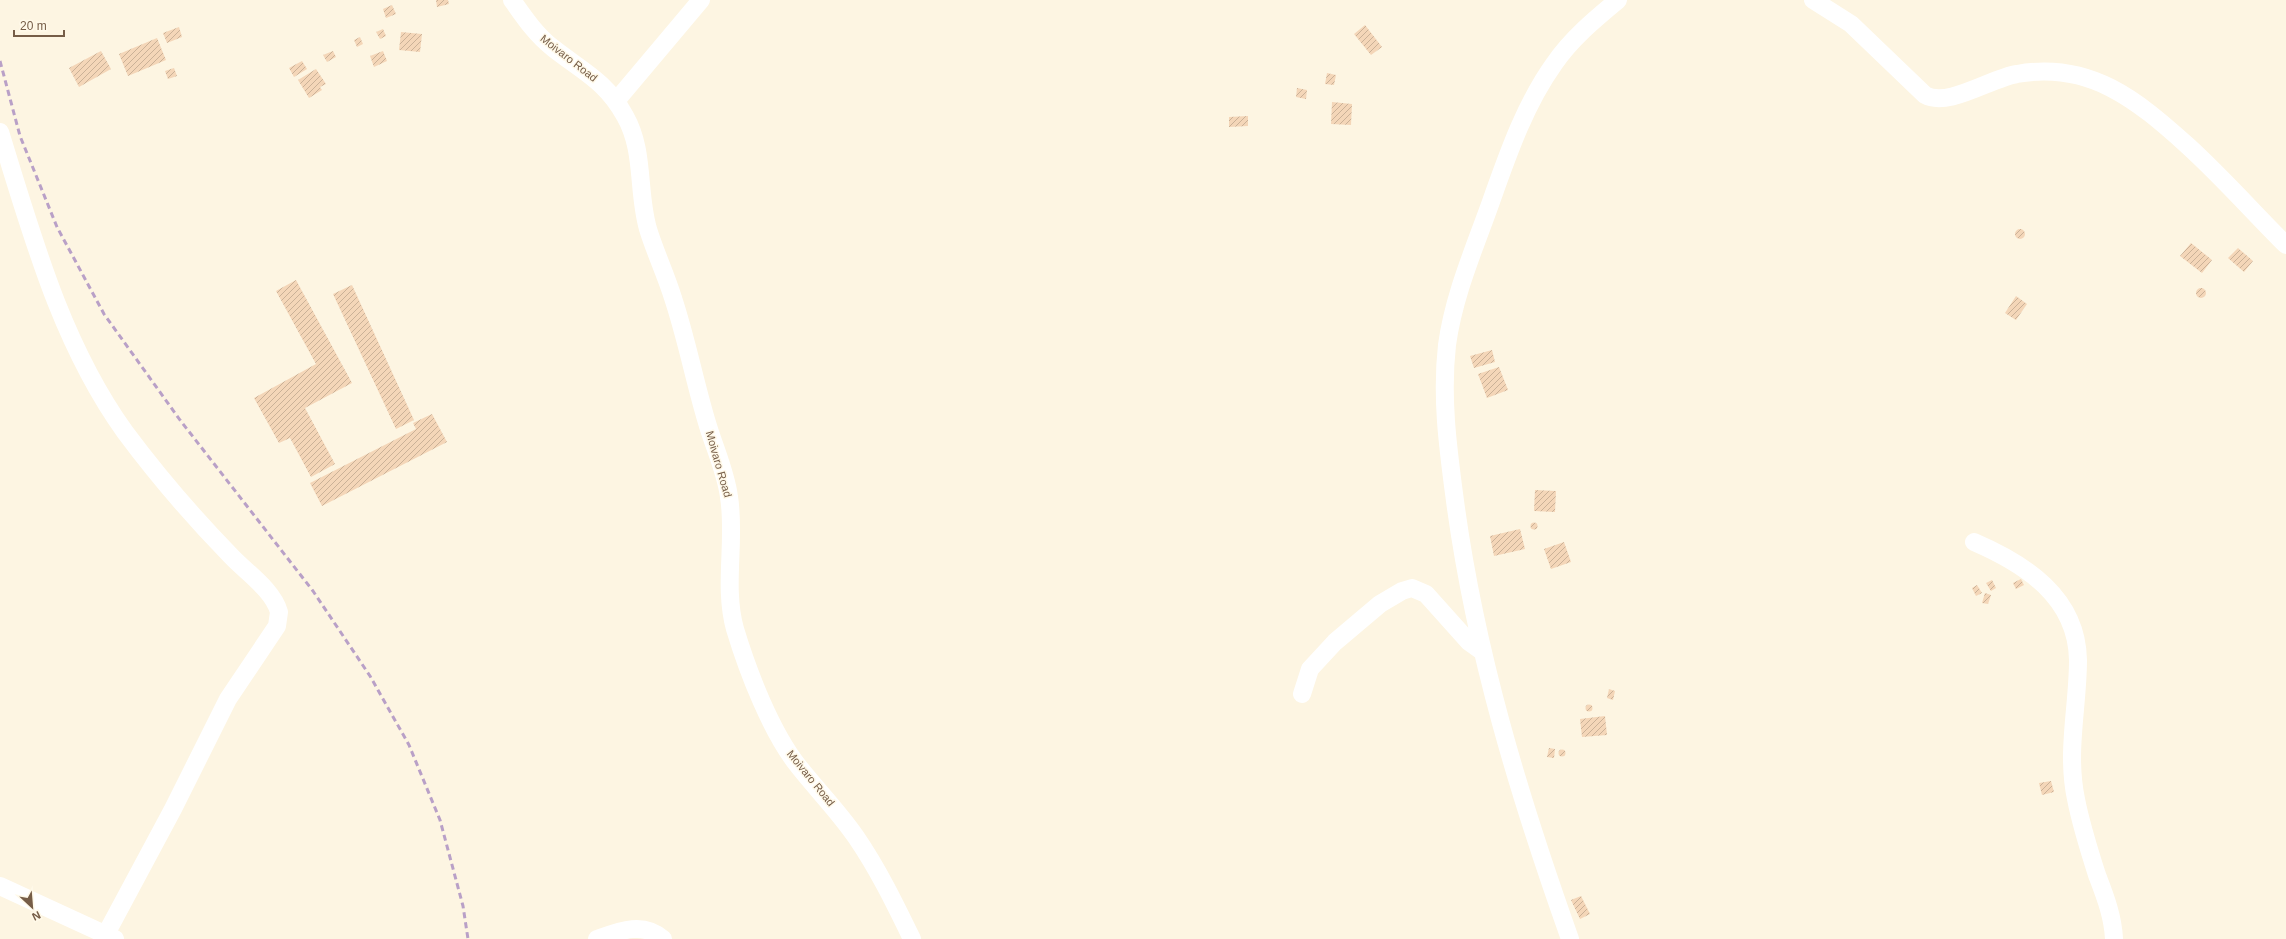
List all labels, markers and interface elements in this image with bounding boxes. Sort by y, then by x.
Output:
scale bar [14,12,64,38]
text: 20 m [20,19,47,33]
street label: Moivaro Road [538,32,600,84]
street label: Moivaro Road [704,429,734,499]
street label: Moivaro Road [785,748,837,808]
north arrow [12,887,52,927]
text: N [30,909,43,923]

